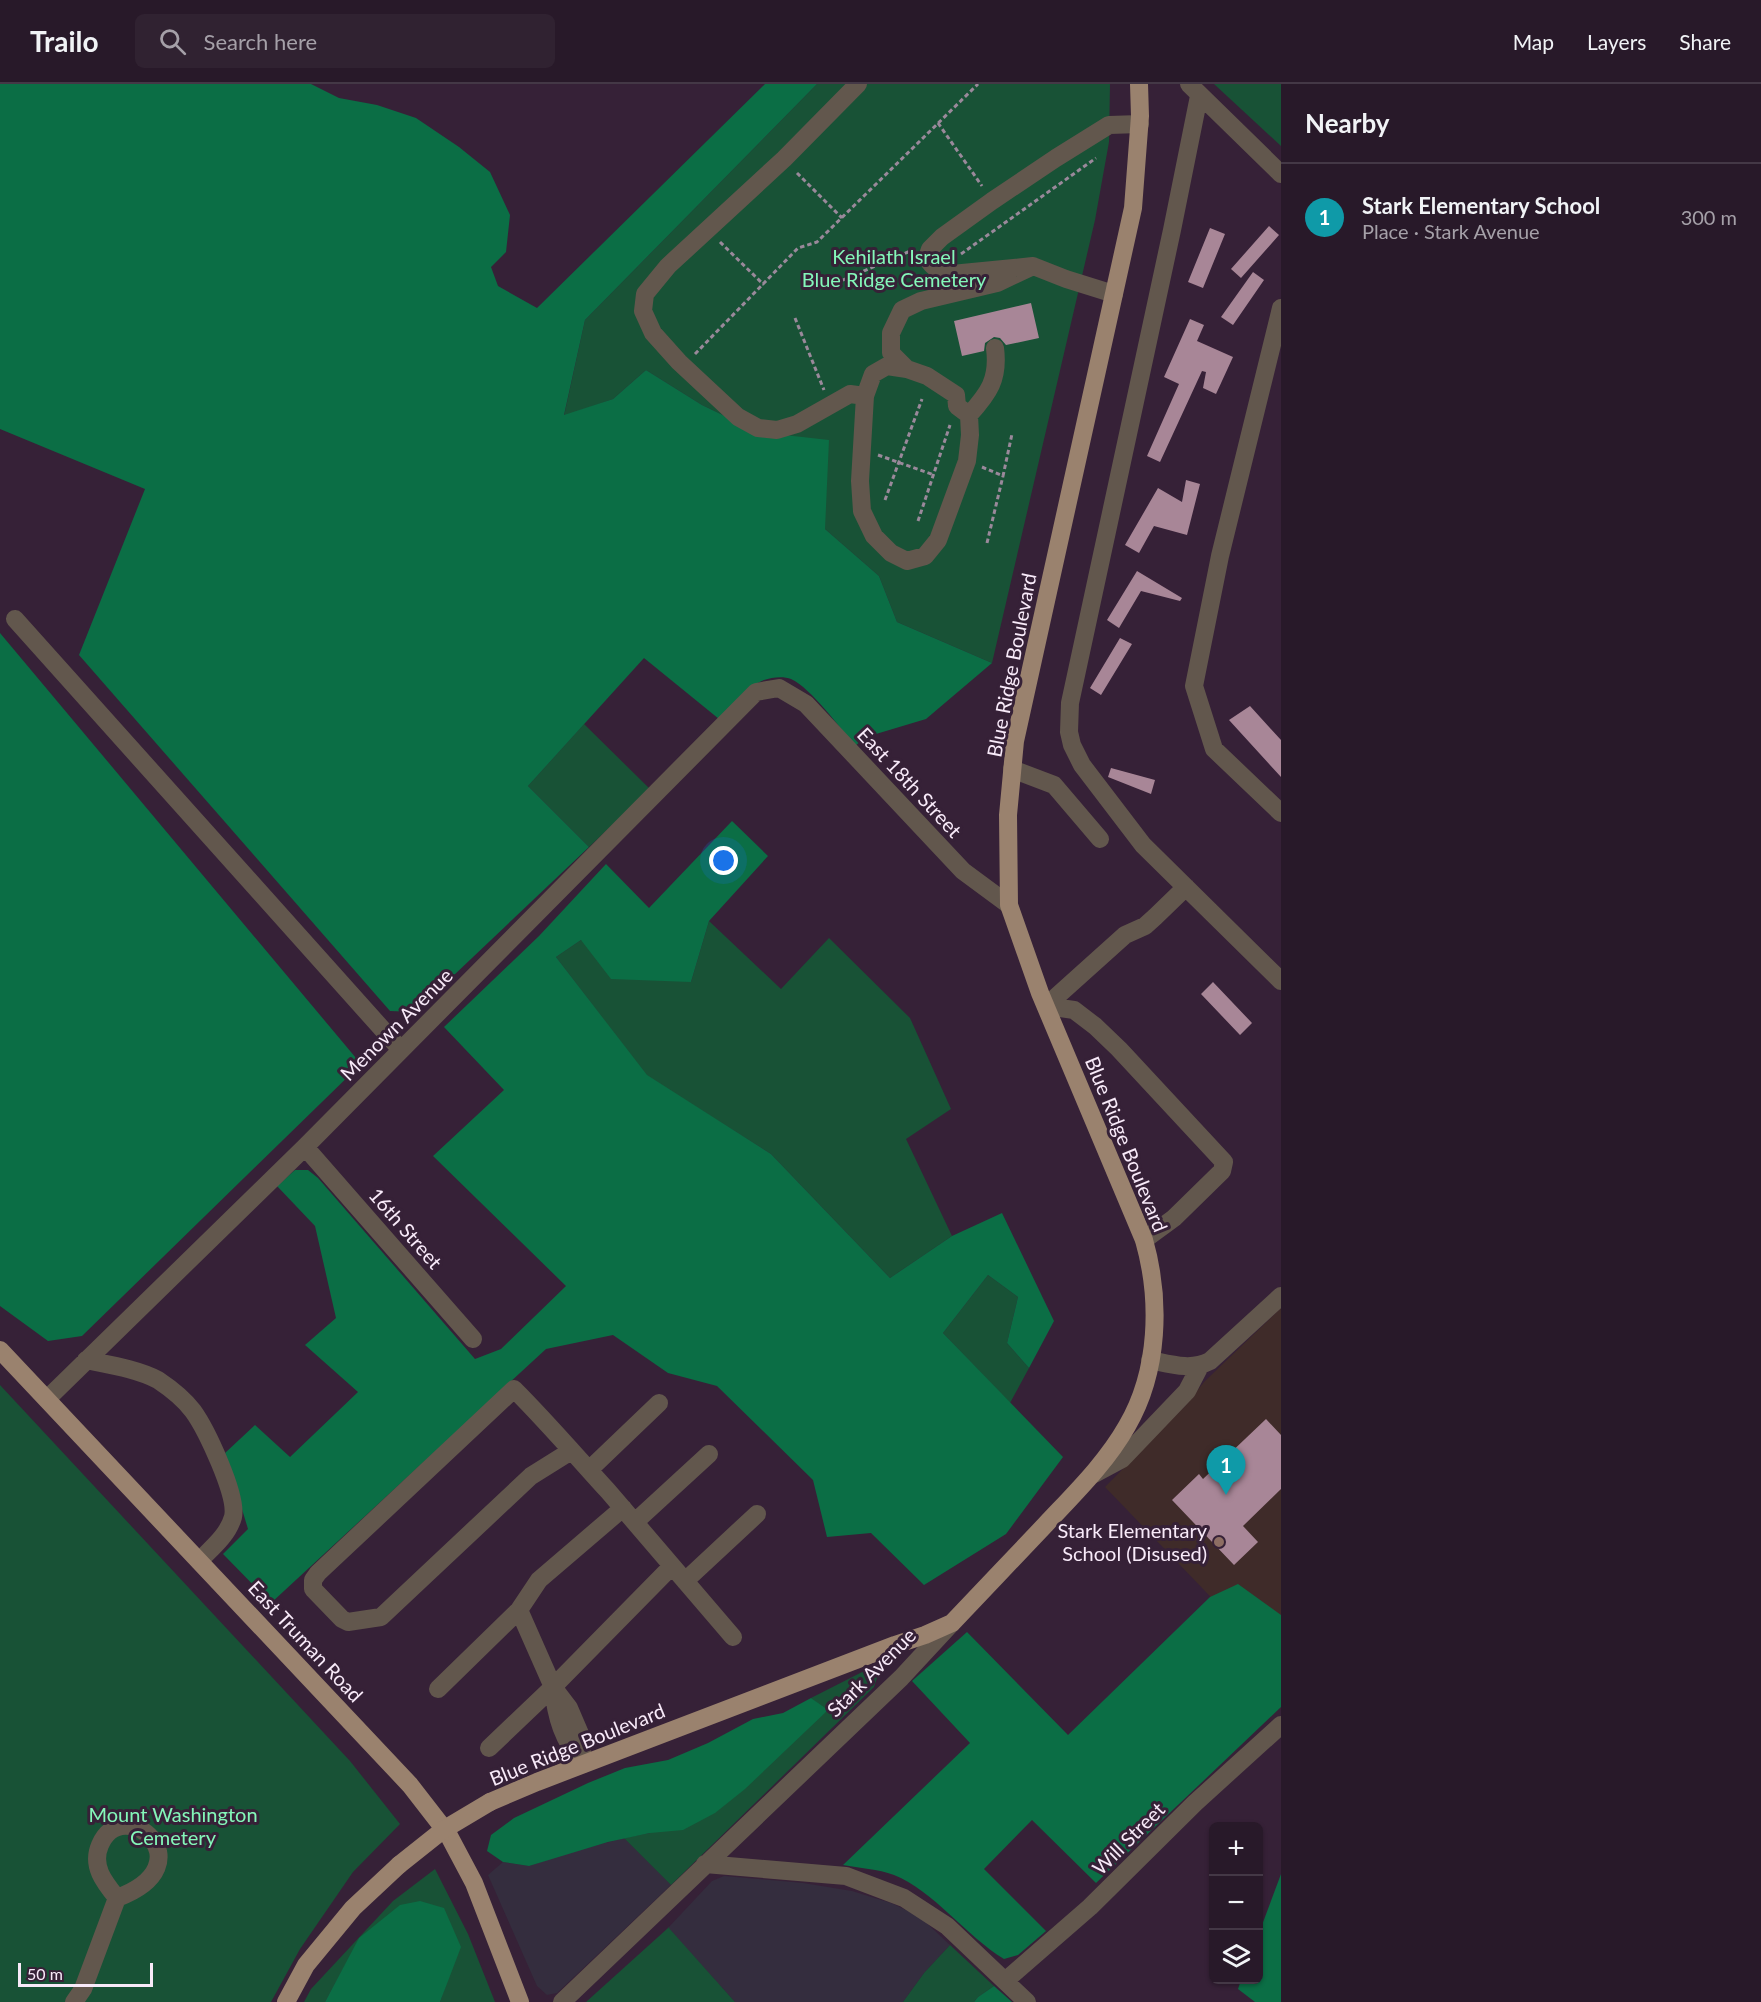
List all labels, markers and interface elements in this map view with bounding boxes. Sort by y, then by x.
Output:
search box [135,14,555,68]
text: Trailo [30,24,99,58]
icon: search [156,25,189,58]
text: Search here [204,28,317,55]
text: Map [1513,29,1554,54]
text: Layers [1587,29,1646,54]
text: Share [1679,29,1731,54]
text: Nearby [1305,107,1390,139]
text: Stark Elementary School [1362,192,1600,219]
text: 1 [1319,205,1330,229]
text: 300 m [1681,205,1737,229]
text: Place · Stark Avenue [1362,219,1540,243]
park label: Kehilath Israel Blue Ridge Cemetery [802,244,987,291]
street label: Blue Ridge Boulevard [981,571,1041,759]
street label: East 18th Street [853,722,967,842]
your location [709,846,738,875]
street label: Menown Avenue [335,963,457,1085]
street label: Blue Ridge Boulevard [1081,1053,1173,1235]
street label: 16th Street [364,1183,448,1273]
pin: 1 [1206,1446,1246,1495]
place label: Stark Elementary School (Disused) [1057,1518,1208,1565]
marker: Stark Elementary School (Disused) [1212,1535,1226,1549]
street label: East Truman Road [244,1575,368,1707]
street label: Stark Avenue [822,1623,920,1721]
street label: Blue Ridge Boulevard [486,1698,668,1790]
street label: Will Street [1087,1797,1169,1879]
park label: Mount Washington Cemetery [88,1802,258,1849]
map controls [1209,1822,1263,1984]
button: + [1209,1822,1263,1876]
button: − [1209,1876,1263,1930]
button: layers [1209,1930,1263,1984]
scale bar [18,1960,153,1988]
text: 50 m [27,1964,63,1983]

